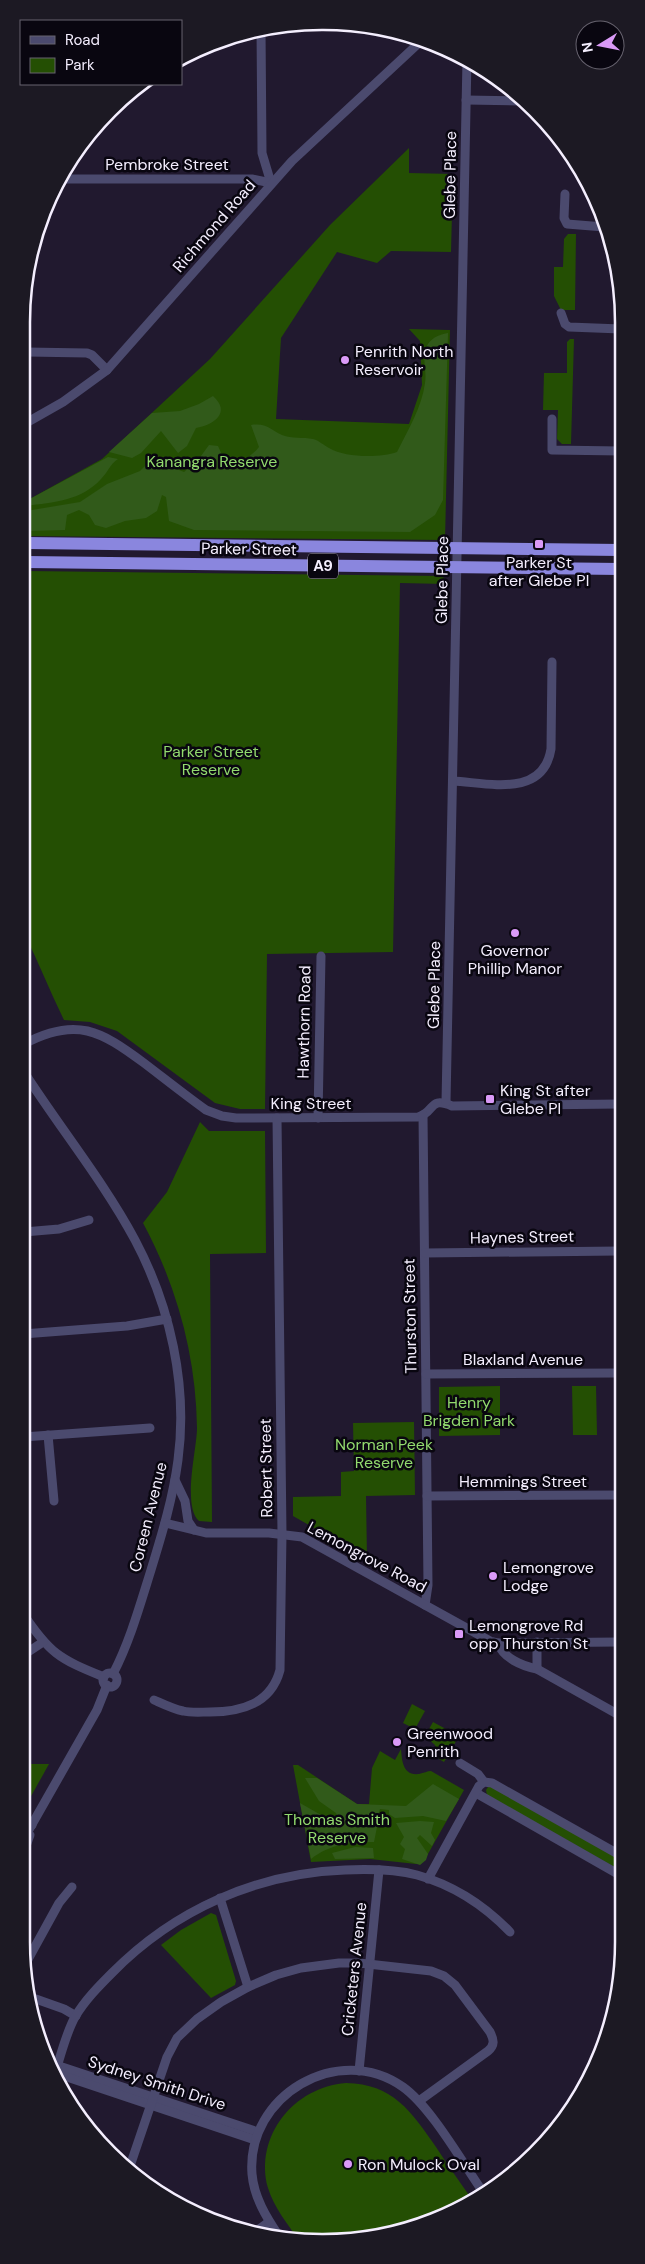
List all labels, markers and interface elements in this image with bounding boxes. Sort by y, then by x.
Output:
legend [20,20,182,85]
north arrow [575,20,625,70]
text: Road [65,30,100,50]
text: N [577,41,597,54]
text: Park [65,55,95,75]
street label: Glebe Place [439,131,461,219]
street label: Pembroke Street [105,154,229,175]
street label: Richmond Road [168,175,260,277]
place label: Penrith North Reservoir [355,341,454,380]
marker: Penrith North Reservoir [339,354,351,366]
park label: Kanangra Reserve [147,451,277,472]
street label: Glebe Place [431,536,453,624]
street label: Parker Street [201,538,297,560]
marker: Parker St after Glebe Pl [533,538,545,550]
place label: Parker St after Glebe Pl [489,552,589,591]
road number: A9 [308,554,338,578]
park label: Parker Street Reserve [163,741,259,780]
marker: Governor Phillip Manor [509,927,521,939]
place label: Governor Phillip Manor [468,940,562,979]
street label: Glebe Place [423,941,445,1029]
street label: Hawthorn Road [293,965,315,1079]
place label: King St after Glebe Pl [500,1080,591,1119]
street label: King Street [271,1093,351,1114]
marker: King St after Glebe Pl [484,1093,496,1105]
street label: Haynes Street [470,1226,574,1248]
street label: Thurston Street [398,1258,422,1374]
street label: Blaxland Avenue [463,1349,583,1370]
park label: Henry Brigden Park [423,1392,515,1431]
street label: Robert Street [255,1418,277,1518]
park label: Norman Peek Reserve [335,1434,433,1473]
street label: Coreen Avenue [124,1460,172,1574]
street label: Hemmings Street [459,1471,587,1492]
street label: Lemongrove Road [304,1517,430,1597]
place label: Lemongrove Lodge [503,1557,594,1596]
marker: Lemongrove Lodge [487,1570,499,1582]
place label: Lemongrove Rd opp Thurston St [469,1615,588,1654]
marker: Lemongrove Rd opp Thurston St [453,1628,465,1640]
place label: Greenwood Penrith [407,1723,493,1762]
marker: Greenwood Penrith [391,1736,403,1748]
park label: Thomas Smith Reserve [284,1809,390,1848]
street label: Cricketers Avenue [337,1901,371,2037]
street label: Sydney Smith Drive [85,2051,229,2115]
place label: Ron Mulock Oval [358,2154,480,2175]
marker: Ron Mulock Oval [342,2158,354,2170]

